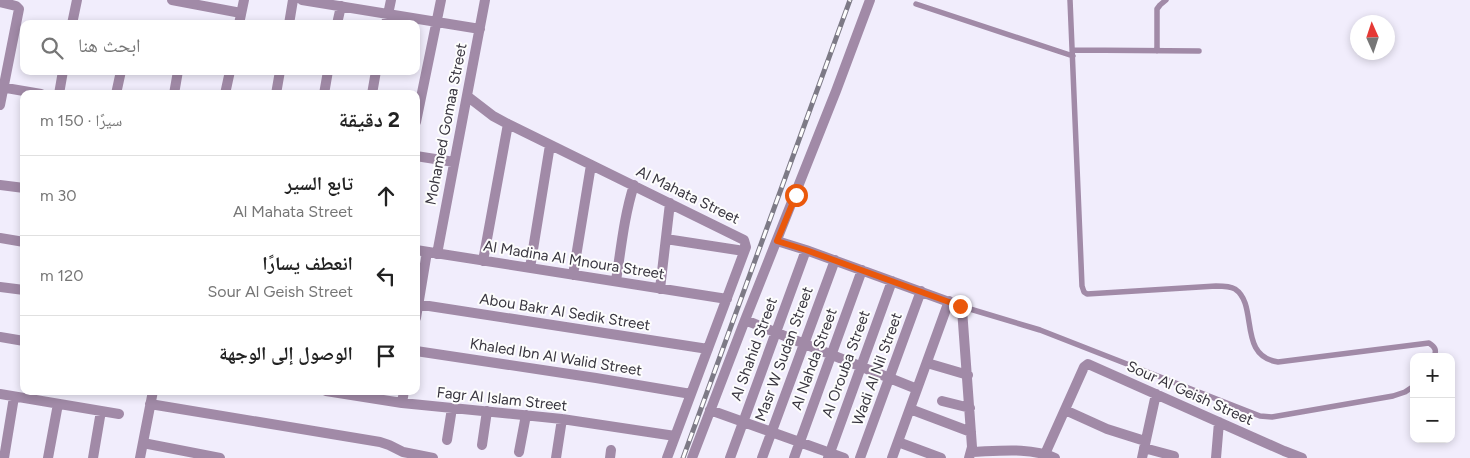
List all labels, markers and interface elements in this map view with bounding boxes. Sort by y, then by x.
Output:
north arrow [1350,15,1395,60]
search box [20,20,420,75]
icon: search [38,34,66,62]
text: ابحث هنا [78,34,141,57]
street label: Mohamed Gomaa Street [421,41,471,207]
text: 2 دقيقة [339,107,400,132]
text: سيرًا · 150 m [40,111,122,130]
street label: Al Mahata Street [633,162,743,228]
text: تابع السير [285,172,353,195]
icon: ahead [372,182,400,210]
route start [785,184,808,207]
text: 30 m [40,186,77,205]
text: Al Mahata Street [233,202,353,221]
street label: Al Madina Al Mnoura Street [482,237,666,283]
text: انعطف يسارًا [262,252,353,275]
icon: left [372,262,400,290]
text: 120 m [40,266,83,285]
text: Sour Al Geish Street [208,282,353,301]
street label: Masr W Sudan Street [751,284,817,424]
street label: Abou Bakr Al Sedik Street [478,290,652,334]
street label: Al Shahid Street [727,295,781,403]
route end [949,295,972,318]
street label: Al Nahda Street [787,305,841,412]
street label: Al Orouba Street [818,307,874,420]
street label: Wadi Al Nil Street [848,310,906,428]
street label: Khaled Ibn Al Walid Street [469,335,644,380]
text: الوصول إلى الوجهة [219,342,353,365]
icon: arrive [372,342,400,370]
map controls [1410,353,1455,443]
button: + [1410,353,1455,398]
street label: Sour Al Geish Street [1124,357,1256,429]
street label: Fagr Al Islam Street [436,383,568,415]
button: − [1410,398,1455,443]

